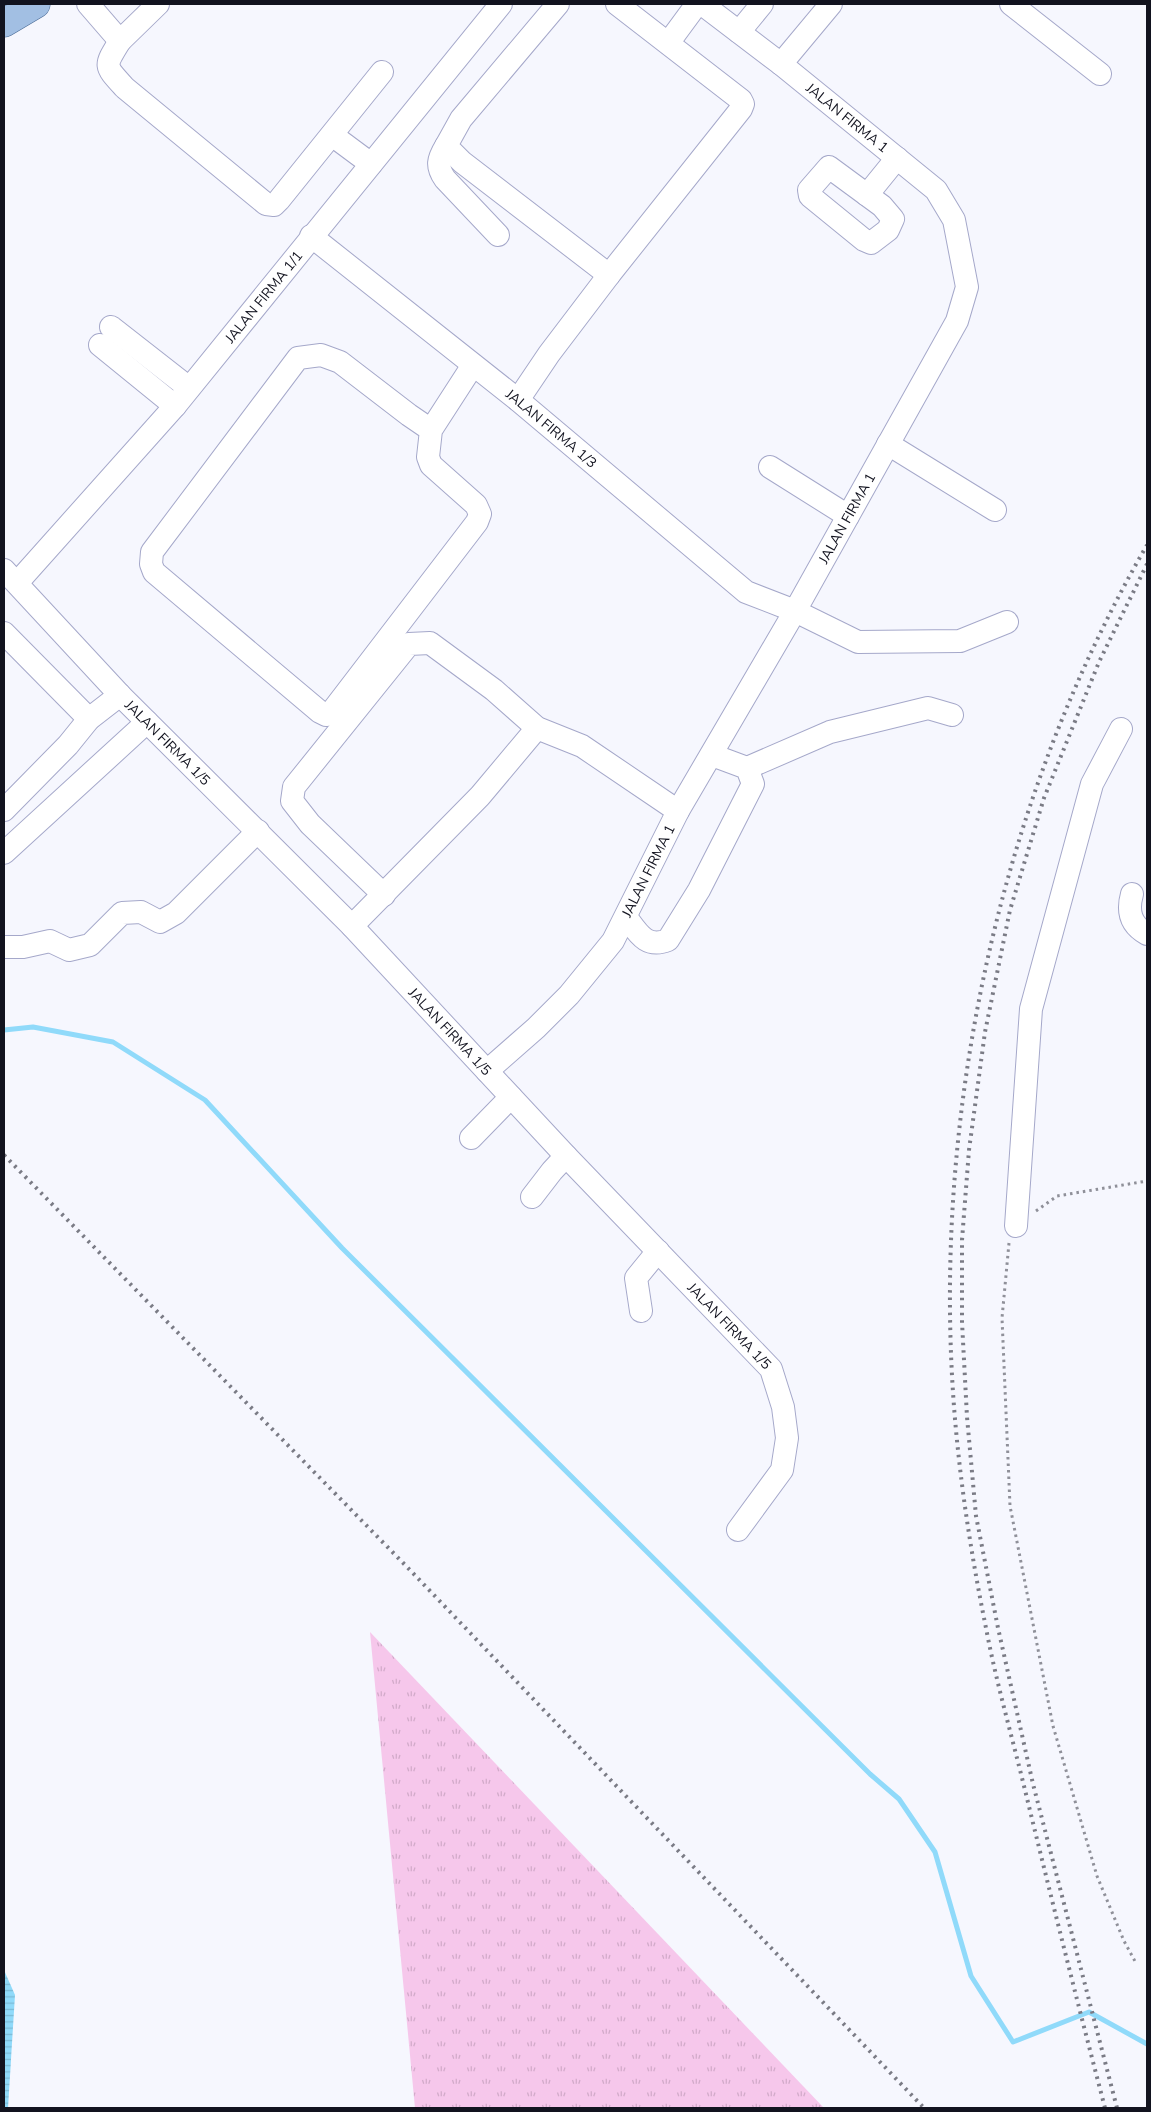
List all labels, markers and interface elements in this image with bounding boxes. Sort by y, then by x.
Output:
street label: JALAN FIRMA 1 [801,78,892,157]
street label: JALAN FIRMA 1/1 [220,247,307,348]
street label: JALAN FIRMA 1/3 [501,384,601,472]
street label: JALAN FIRMA 1 [813,469,880,568]
street label: JALAN FIRMA 1/5 [120,695,215,789]
street label: JALAN FIRMA 1 [617,821,679,921]
street label: JALAN FIRMA 1/5 [404,983,496,1080]
street label: JALAN FIRMA 1/5 [683,1278,776,1373]

